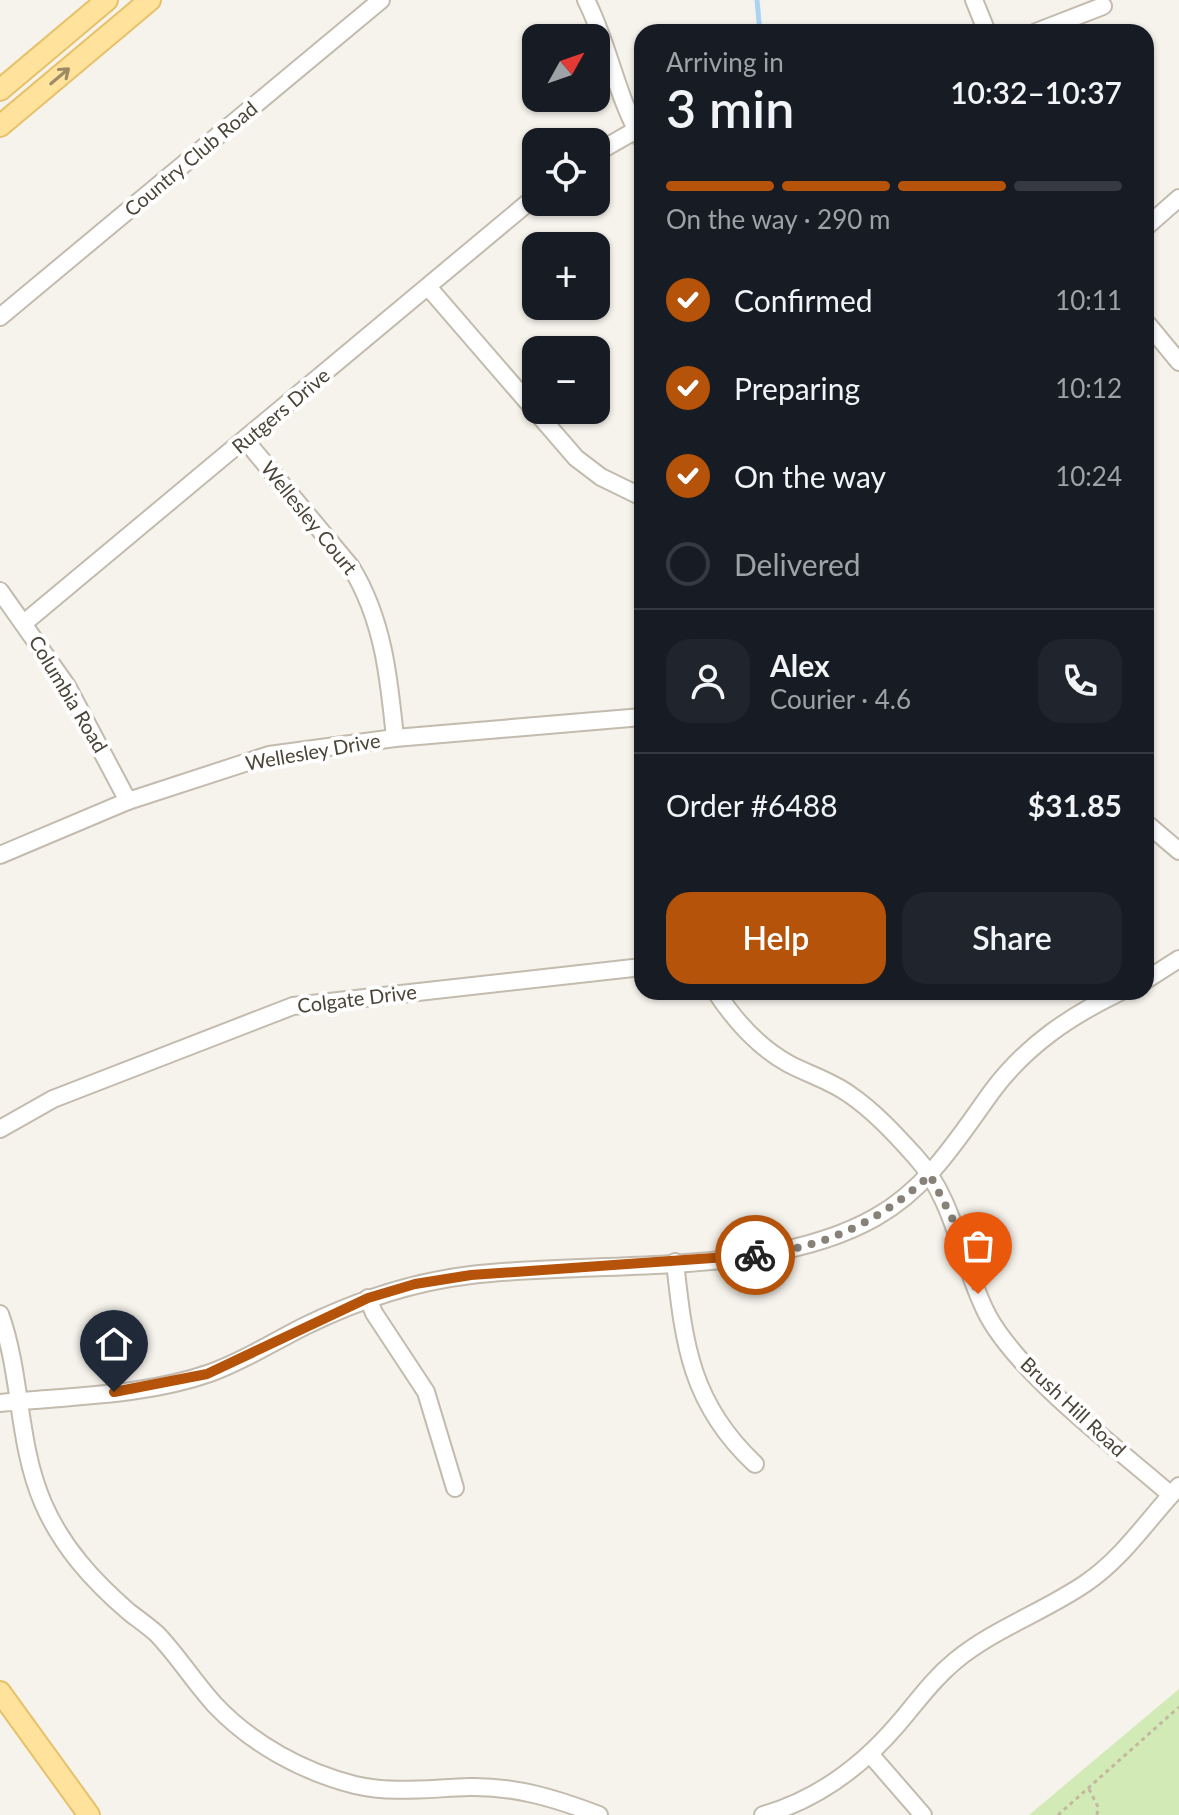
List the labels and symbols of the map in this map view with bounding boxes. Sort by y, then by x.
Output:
north arrow [522,24,610,112]
one-way arrow [49,67,70,85]
street label: Country Club Road [119,96,262,221]
street label: Rutgers Drive [227,362,334,458]
street label: Wellesley Court [257,456,363,579]
street label: Columbia Road [25,631,113,756]
street label: Wellesley Drive [244,727,382,775]
street label: Colgate Drive [296,979,418,1017]
pin [944,1212,1012,1294]
courier [715,1215,795,1295]
pin [80,1310,148,1392]
street label: Brush Hill Road [1016,1351,1131,1461]

